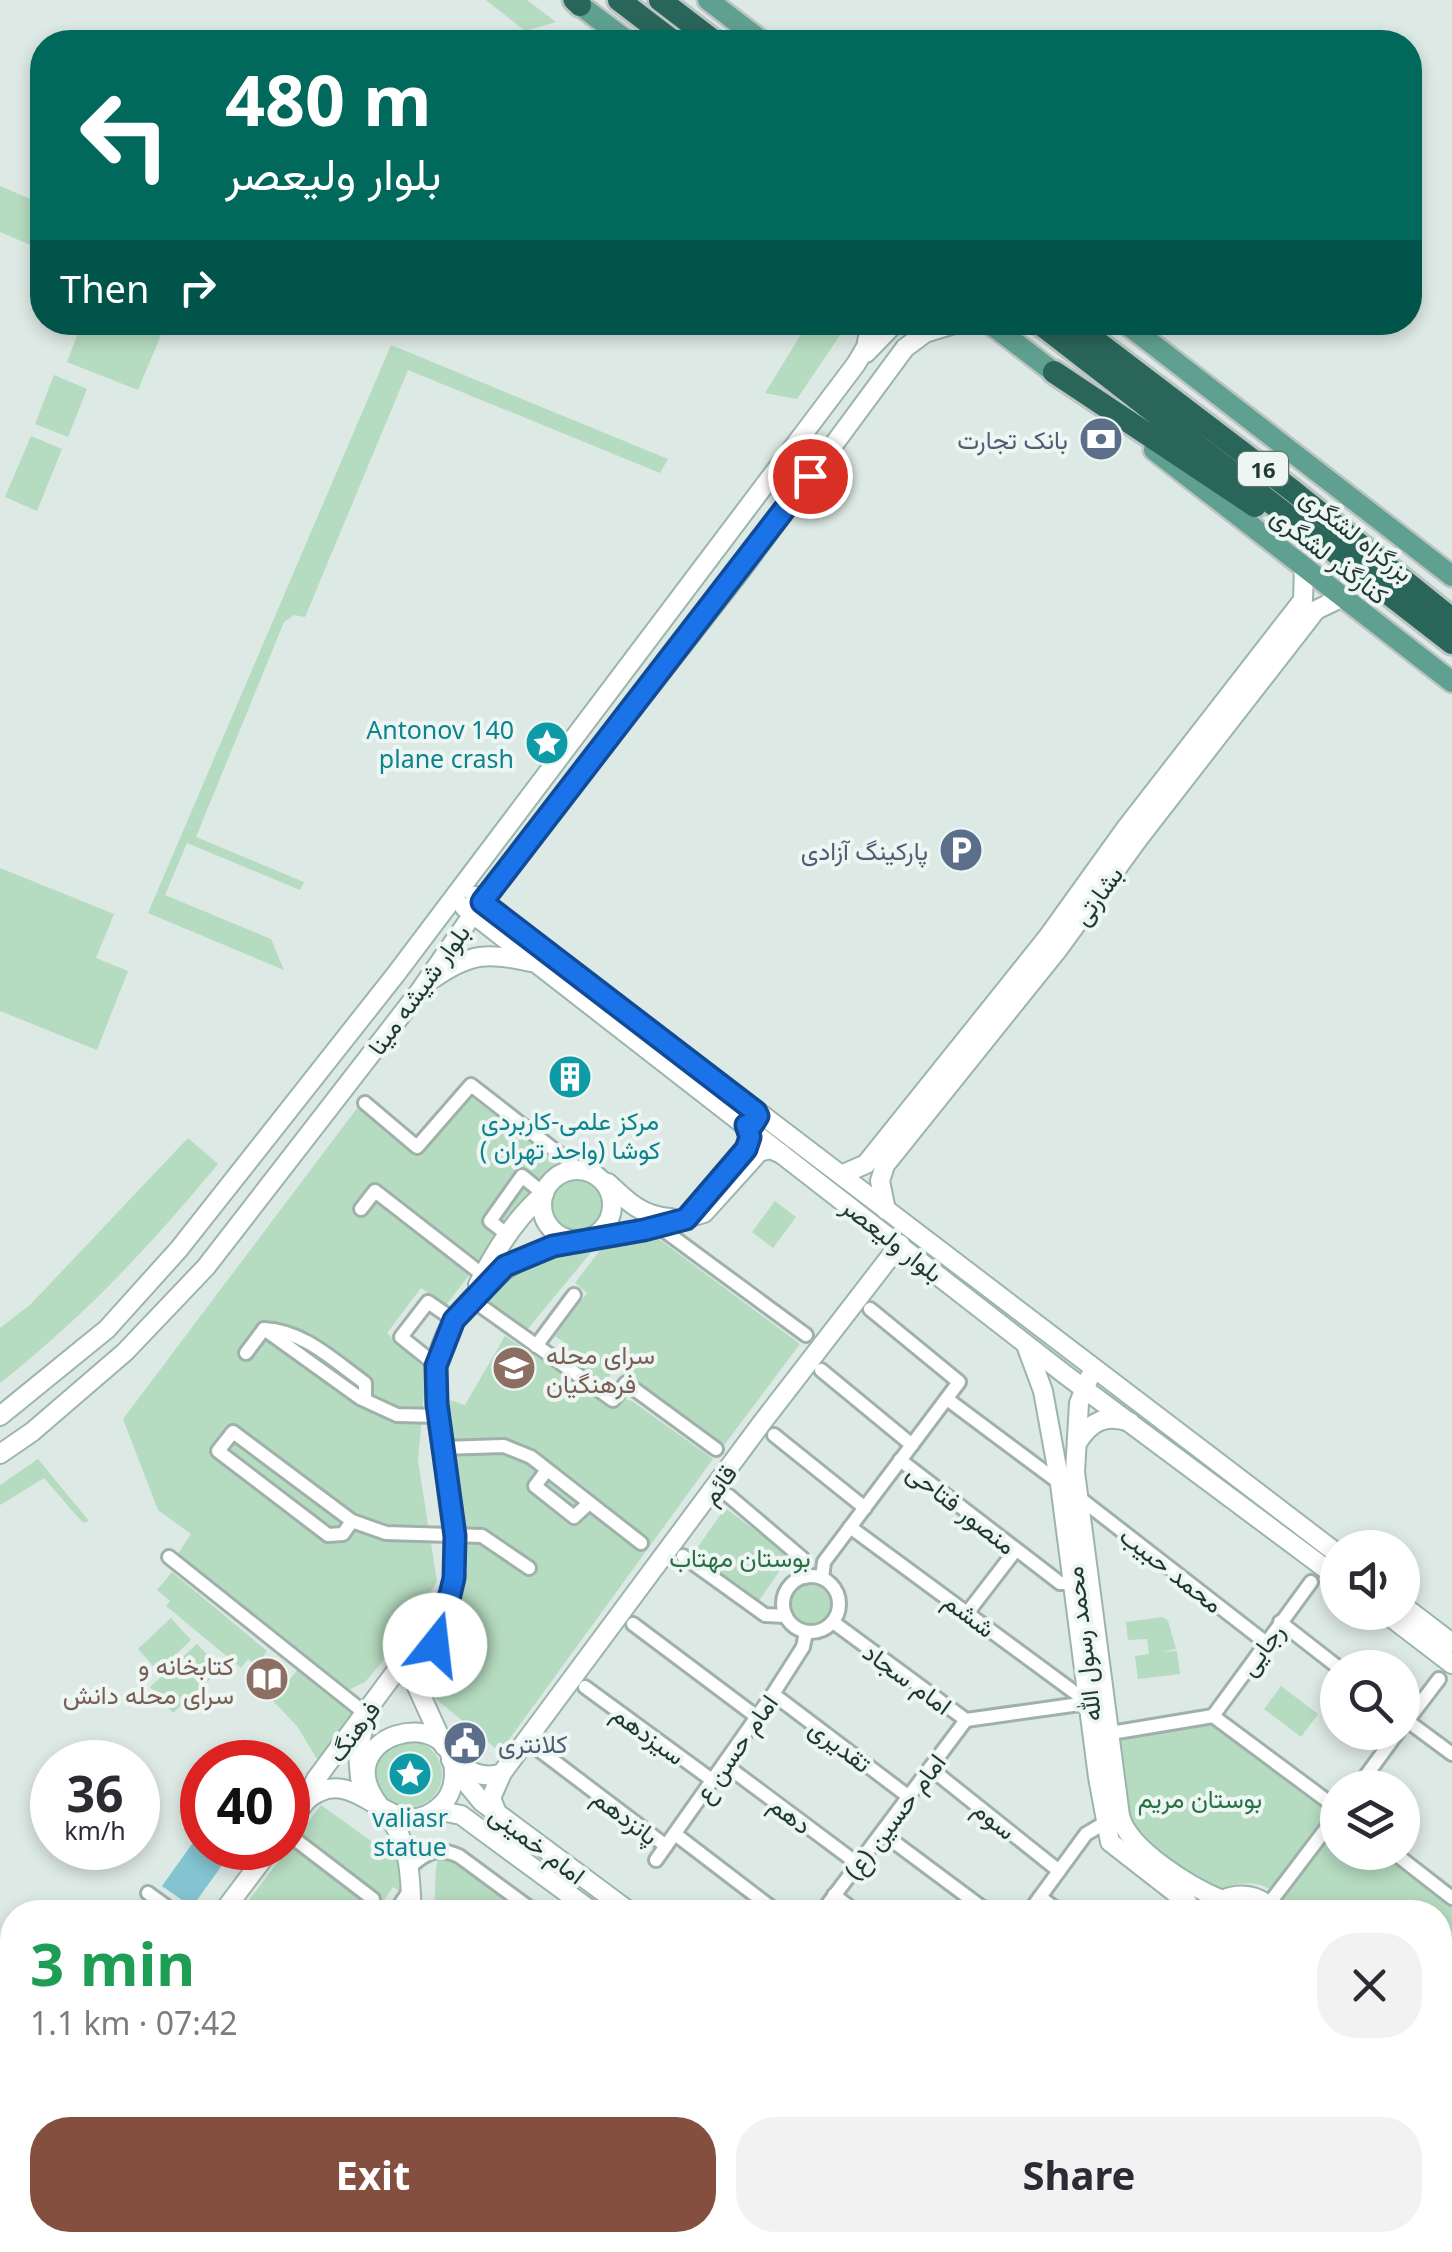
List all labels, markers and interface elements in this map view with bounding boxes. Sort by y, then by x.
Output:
text: 480 m [225,51,432,147]
icon: left [60,70,190,200]
text: بلوار ولیعصر [225,142,441,203]
icon: right [170,260,225,315]
text: Then [60,262,150,314]
bank icon: بانک تجارت [1078,416,1124,462]
place label: بانک تجارت [957,422,1068,456]
pin [768,434,853,519]
icon: arrive [783,449,838,504]
road number: 16 [1238,452,1288,486]
street label: بزرگراه لشگری [1294,479,1420,589]
street label: کنارگذر لشگری [1264,498,1396,612]
place label: Antonov 140 plane crash [366,712,514,775]
place icon: Antonov 140 plane crash [524,720,570,766]
parking icon: پارکینگ آزادی [938,827,984,873]
place label: پارکینگ آزادی [801,833,928,868]
street label: بشارتی [1064,858,1130,932]
street label: بلوار شیشه مینا [359,917,477,1061]
building icon: مرکز علمی-کاربردی کوشا (واحد تهران ) [547,1054,593,1100]
place label: مرکز علمی-کاربردی کوشا (واحد تهران ) [480,1103,660,1166]
street label: بلوار ولیعصر [834,1188,951,1289]
place label: سرای محله فرهنگیان [546,1337,655,1400]
school or university icon: سرای محله فرهنگیان [491,1345,537,1391]
street label: منصور فتاحی [900,1455,1024,1561]
street label: قائم [692,1457,745,1511]
street label: محمد حبیب [1113,1518,1231,1620]
map controls [1320,1530,1420,1870]
button: sound [1320,1530,1420,1630]
park label: بوستان مهتاب [669,1540,811,1574]
street label: محمد رسول الله [1056,1565,1108,1723]
street label: ششم [937,1583,1003,1645]
position arrow [383,1593,487,1697]
street label: رجایی [1230,1616,1292,1682]
street label: امام سجاد [856,1634,959,1723]
place label: کتابخانه و سرای محله دانش [63,1648,234,1711]
button: search [1320,1650,1420,1750]
library icon: کتابخانه و سرای محله دانش [244,1656,290,1702]
street label: امام حسن ع [685,1687,786,1809]
street label: فرهنگ [319,1693,387,1769]
street label: سیزدهم [605,1696,692,1773]
street label: تقدیری [803,1710,879,1780]
public building icon: کلانتری [442,1720,488,1766]
place label: کلانتری [498,1726,568,1760]
speed limit sign: 40 [180,1740,310,1870]
street label: امام حسین (ع) [835,1746,953,1887]
place icon: valiasr statue [387,1751,433,1797]
text: 36 [66,1759,124,1827]
button: layers [1320,1770,1420,1870]
street label: پانزدهم [585,1780,666,1853]
park label: بوستان مریم [1138,1781,1262,1816]
street label: دهم [762,1787,819,1842]
street label: سوم [966,1791,1023,1847]
street label: امام خمینی [483,1797,593,1892]
place label: valiasr statue [372,1800,448,1863]
text: km/h [64,1813,126,1847]
text: 3 min [30,1922,195,2004]
button: close [1317,1933,1422,2038]
text: 1.1 km · 07:42 [30,2001,238,2044]
button: Exit [30,2117,716,2232]
button: Share [736,2117,1422,2232]

